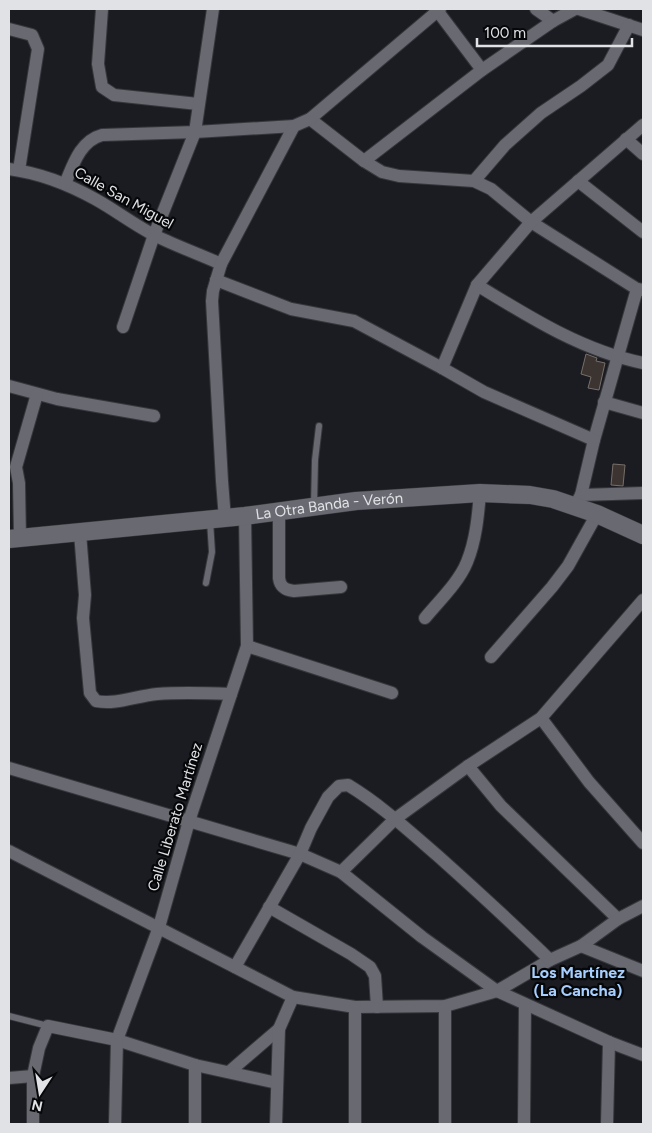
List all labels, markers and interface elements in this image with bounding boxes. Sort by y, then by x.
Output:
scale bar [477,15,632,47]
text: 100 m [484,24,526,42]
street label: Calle San Miguel [71,163,177,233]
street label: La Otra Banda - Verón [254,489,404,523]
street label: Calle Liberato Martínez [144,741,206,893]
district label: Los Martínez (La Cancha) [531,963,625,1000]
north arrow [15,1068,65,1118]
text: N [30,1096,44,1115]

